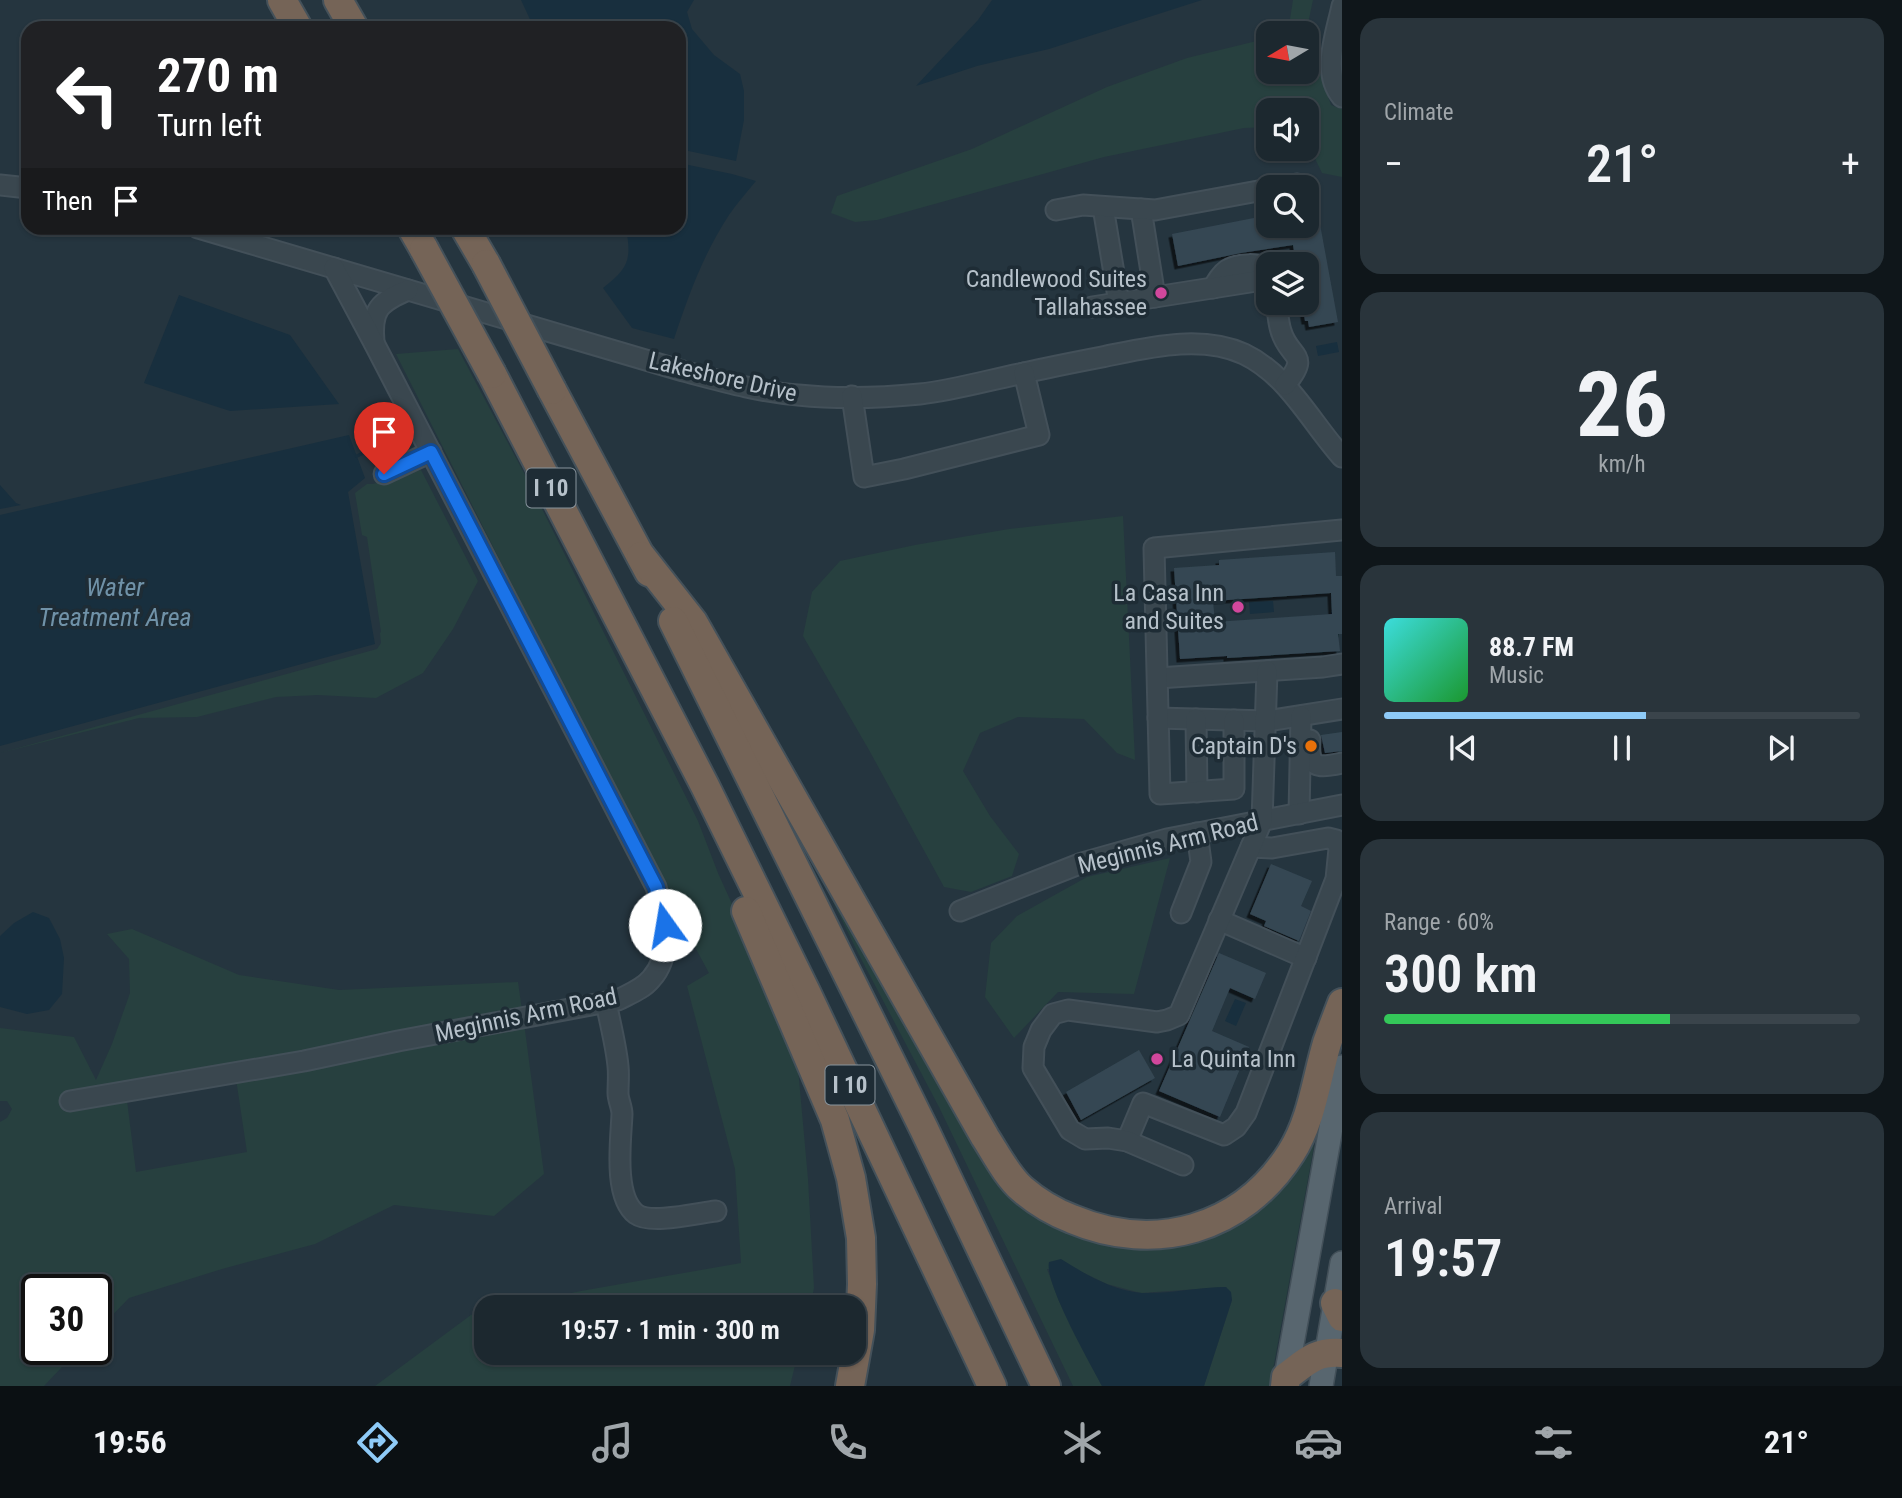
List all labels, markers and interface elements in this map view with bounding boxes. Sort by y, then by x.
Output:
north arrow [1256,21,1320,84]
map controls [1256,21,1319,315]
text: 270 m [157,47,279,104]
icon: left [42,49,133,140]
button: sound [1256,98,1319,161]
text: Climate [1384,99,1454,126]
text: Turn left [157,106,262,144]
text: 21° [1586,134,1658,195]
text: − [1384,142,1403,186]
text: + [1841,142,1860,186]
button: search [1256,175,1319,238]
icon: arrive [107,182,145,220]
text: Then [42,186,93,216]
button: layers [1256,252,1319,315]
place label: Candlewood Suites Tallahassee [966,265,1147,321]
marker: Candlewood Suites Tallahassee [1153,285,1169,301]
street label: Lakeshore Drive [646,346,800,408]
text: 26 [1576,352,1668,458]
pin [354,402,414,474]
icon: arrive [365,413,403,451]
text: km/h [1598,451,1646,478]
road number: I 10 [526,468,576,508]
water label: Water Treatment Area [38,572,192,632]
place label: La Casa Inn and Suites [1113,579,1224,635]
marker: La Casa Inn and Suites [1230,599,1246,615]
text: 88.7 FM [1489,632,1574,662]
text: Music [1489,662,1544,689]
icon: previous [1444,729,1482,767]
icon: pause [1603,729,1641,767]
icon: next [1762,729,1800,767]
place label: Captain D's [1191,732,1297,760]
marker: Captain D's [1303,738,1319,754]
street label: Meginnis Arm Road [1075,808,1261,880]
position arrow [628,888,702,962]
text: Range · 60% [1384,909,1494,936]
text: 300 km [1384,944,1538,1005]
street label: Meginnis Arm Road [433,982,619,1048]
place label: La Quinta Inn [1171,1045,1296,1073]
marker: La Quinta Inn [1149,1051,1165,1067]
road number: I 10 [826,1066,874,1104]
text: Arrival [1384,1193,1443,1220]
text: 19:57 [1384,1228,1502,1289]
speed limit sign: 30 [21,1274,112,1365]
text: 19:57 · 1 min · 300 m [560,1315,780,1345]
icon: directions [353,1418,402,1467]
icon: music [588,1418,637,1467]
icon: phone [823,1418,872,1467]
icon: climate [1058,1418,1107,1467]
icon: car [1294,1418,1343,1467]
icon: filters [1529,1418,1578,1467]
text: 19:56 [93,1423,167,1461]
text: 21° [1764,1423,1809,1461]

